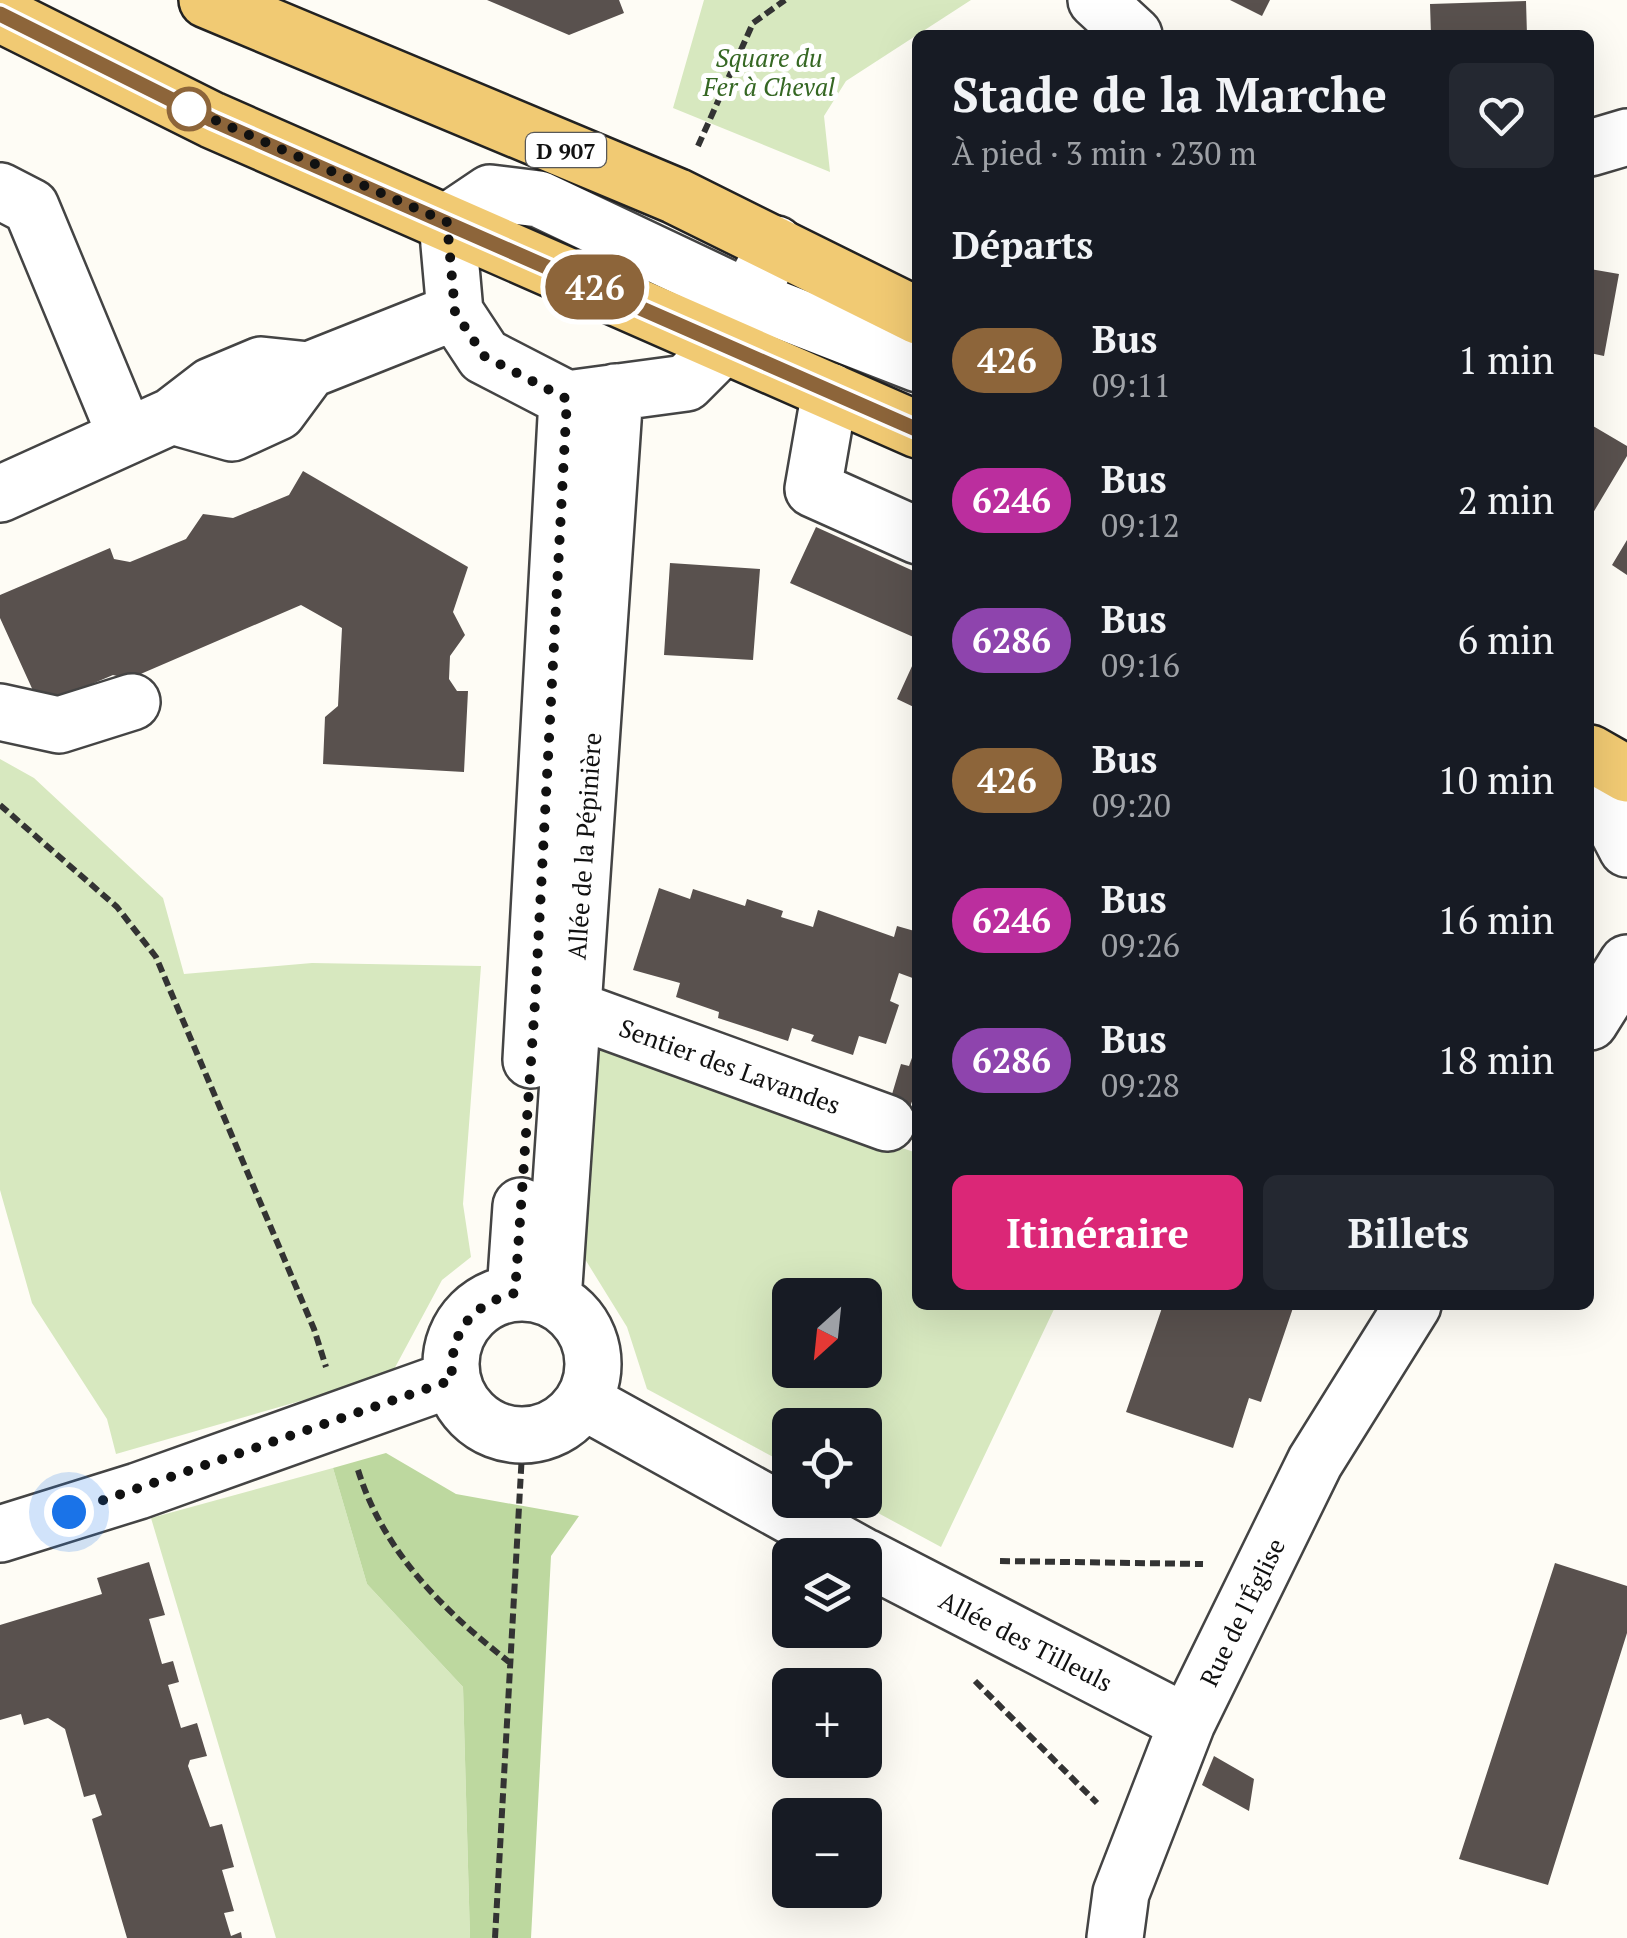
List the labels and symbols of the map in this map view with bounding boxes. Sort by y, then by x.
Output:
park label: Square du Fer à Cheval [702,41,835,103]
unlabelled marker [168,88,210,130]
road number: D 907 [526,133,606,167]
line badge: 426 [538,254,652,320]
street label: Allée de la Pépinière [560,731,608,961]
street label: Sentier des Lavandes [615,1011,845,1121]
north arrow [772,1278,882,1388]
your location [44,1487,94,1537]
street label: Rue de l'Église [1192,1533,1292,1691]
street label: Allée des Tilleuls [934,1583,1118,1699]

